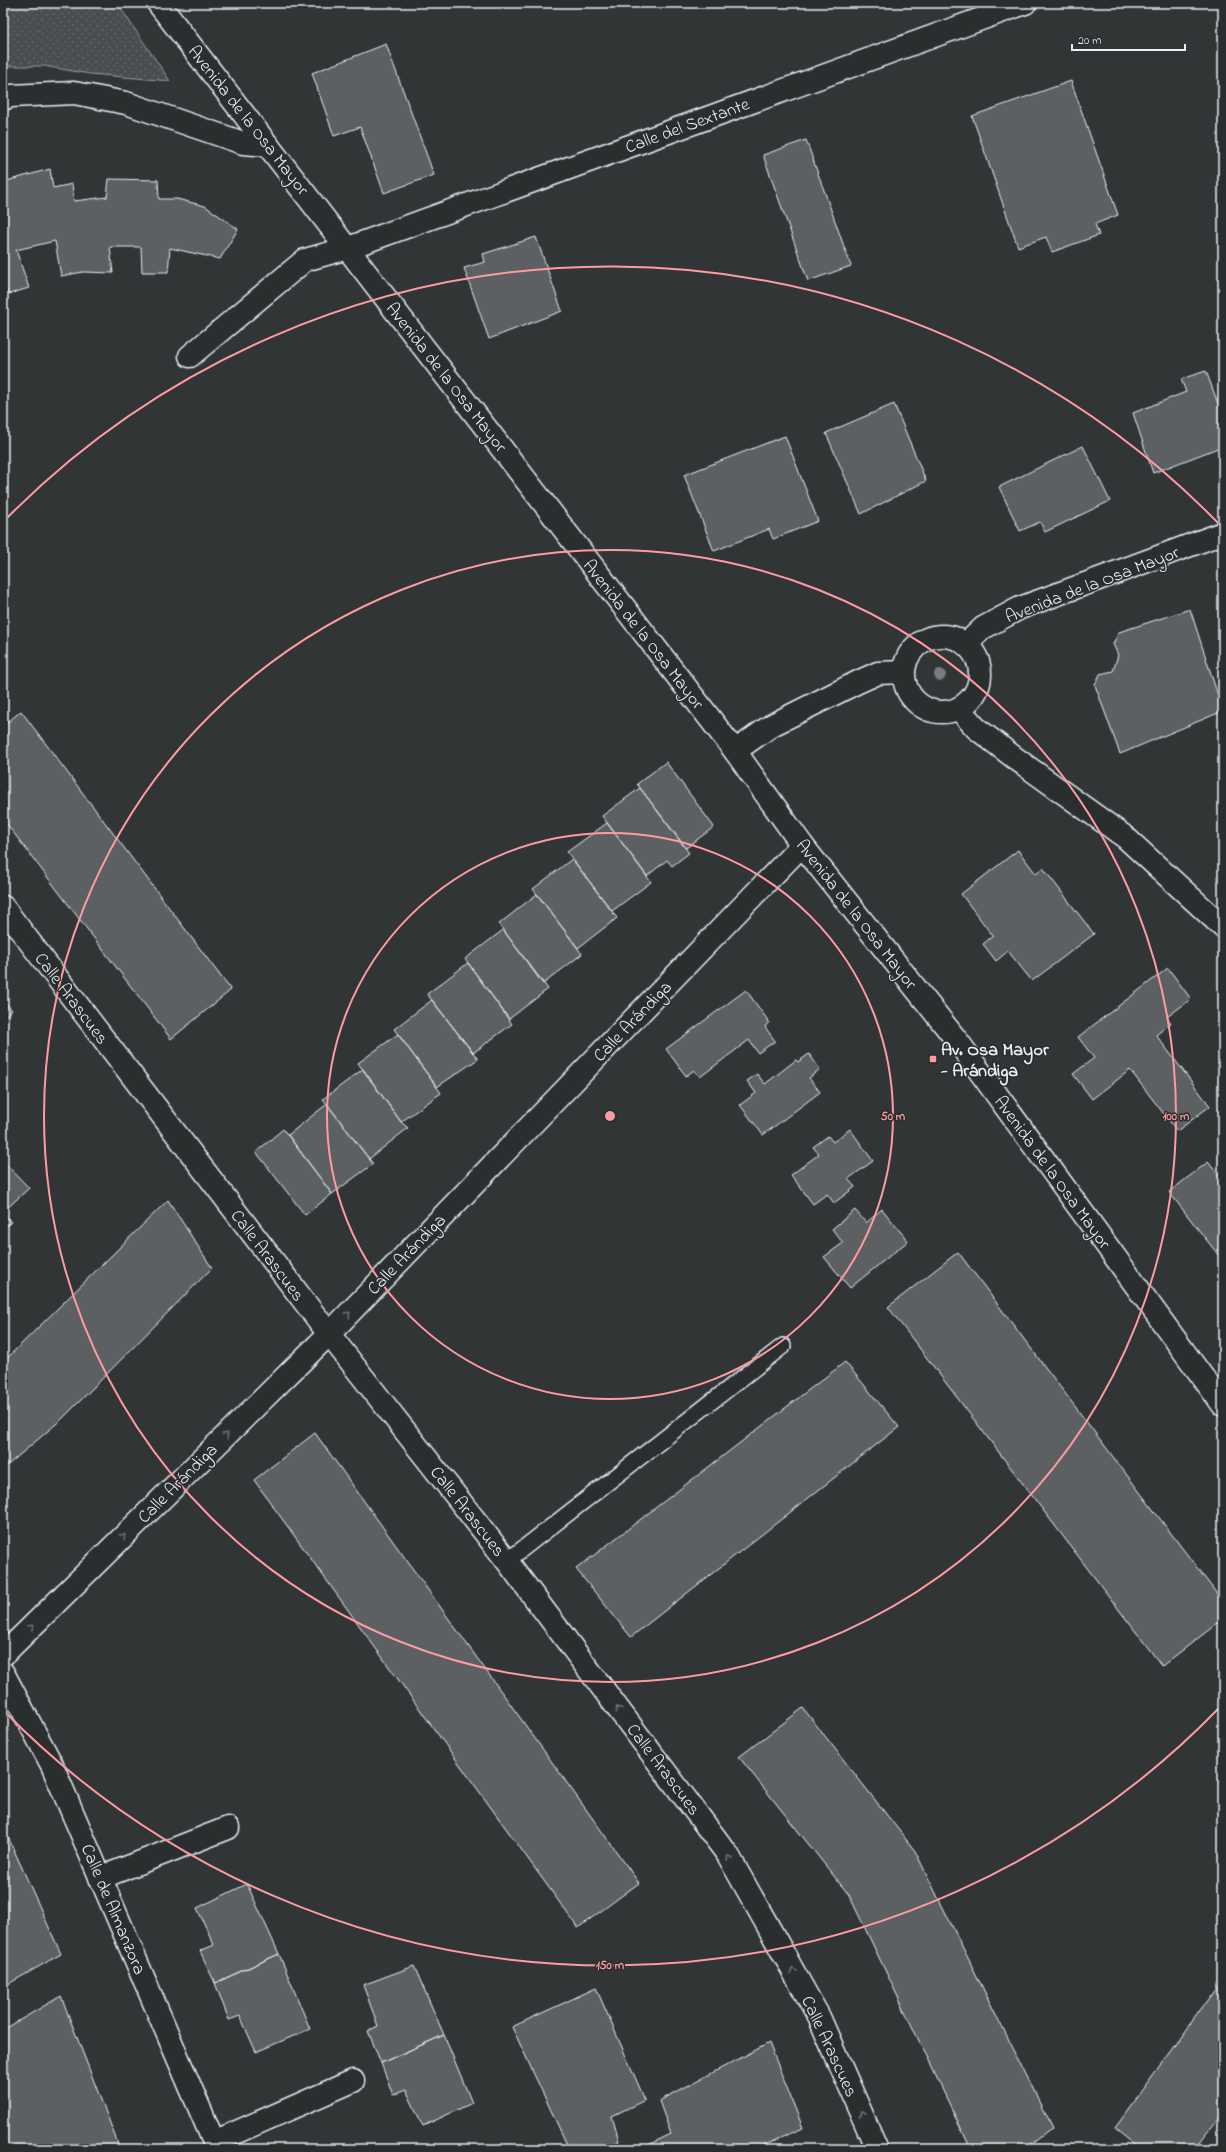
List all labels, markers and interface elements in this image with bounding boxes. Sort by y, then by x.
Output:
scale bar [1072,26,1185,52]
text: 20 m [1078,32,1101,50]
street label: Avenida de la Osa Mayor [180,41,315,202]
street label: Calle del Sextante [622,92,754,161]
street label: Avenida de la Osa Mayor [378,298,513,459]
street label: Avenida de la Osa Mayor [1002,541,1184,631]
street label: Avenida de la Osa Mayor [575,555,710,716]
street label: Avenida de la Osa Mayor [788,835,923,996]
street label: Calle Arascues [27,948,114,1051]
street label: Calle Arándiga [588,976,680,1070]
place label: Av. Osa Mayor - Arándiga [940,1038,1049,1086]
marker: Av. Osa Mayor - Arándiga [928,1054,938,1064]
street label: Avenida de la Osa Mayor [987,1091,1116,1256]
text: 50 m [881,1108,906,1126]
text: 100 m [1163,1108,1190,1126]
centre of rings [603,1109,617,1123]
street label: Calle Arascues [223,1205,310,1308]
street label: Calle Arándiga [362,1209,454,1303]
one-way arrow [343,1311,351,1319]
one-way arrow [221,1432,229,1440]
street label: Calle Arándiga [132,1438,225,1531]
street label: Calle Arascues [423,1461,510,1563]
one-way arrow [118,1533,126,1541]
one-way arrow [26,1624,34,1632]
one-way arrow [616,1706,623,1713]
street label: Calle Arascues [619,1719,706,1822]
street label: Calle de Almanzora [73,1840,151,1979]
one-way arrow [727,1855,734,1862]
text: 150 m [596,1957,625,1975]
one-way arrow [791,1968,798,1975]
street label: Calle Arascues [793,1992,863,2102]
one-way arrow [858,2110,866,2117]

